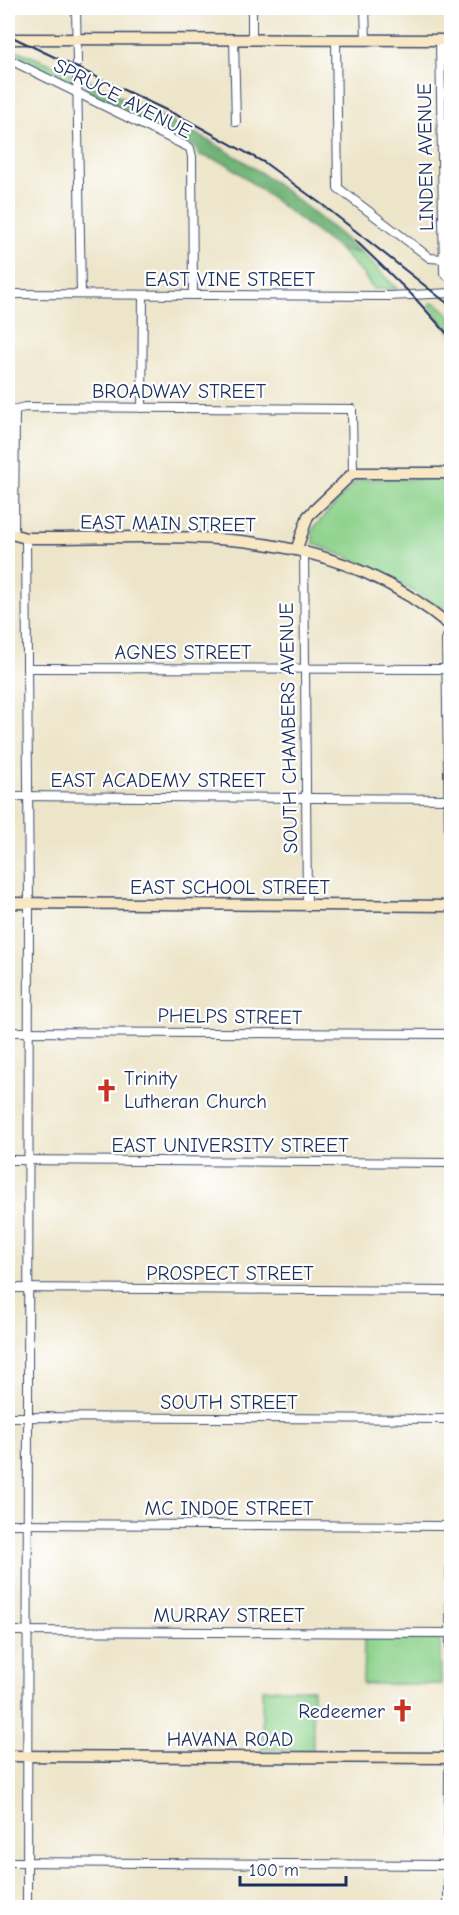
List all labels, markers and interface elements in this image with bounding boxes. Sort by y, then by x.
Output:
street label: SPRUCE AVENUE [50,54,196,143]
street label: LINDEN AVENUE [413,83,438,231]
street label: EAST VINE STREET [145,268,316,291]
street label: BROADWAY STREET [92,380,267,403]
street label: EAST MAIN STREET [80,510,257,537]
street label: SOUTH CHAMBERS AVENUE [275,602,302,854]
street label: AGNES STREET [115,641,252,664]
street label: EAST ACADEMY STREET [50,769,266,792]
street label: EAST SCHOOL STREET [130,876,331,899]
street label: PHELPS STREET [157,1004,303,1029]
place label: Trinity Lutheran Church [124,1067,267,1113]
church icon: Trinity Lutheran Church [93,1077,119,1103]
street label: EAST UNIVERSITY STREET [111,1134,349,1157]
street label: PROSPECT STREET [146,1262,314,1285]
street label: SOUTH STREET [160,1391,298,1414]
street label: MC INDOE STREET [145,1497,314,1520]
street label: MURRAY STREET [153,1604,305,1627]
church icon: Redeemer [390,1698,416,1724]
place label: Redeemer [298,1700,385,1723]
street label: HAVANA ROAD [167,1728,293,1751]
scale bar [240,1849,346,1887]
text: 100 m [249,1860,299,1881]

